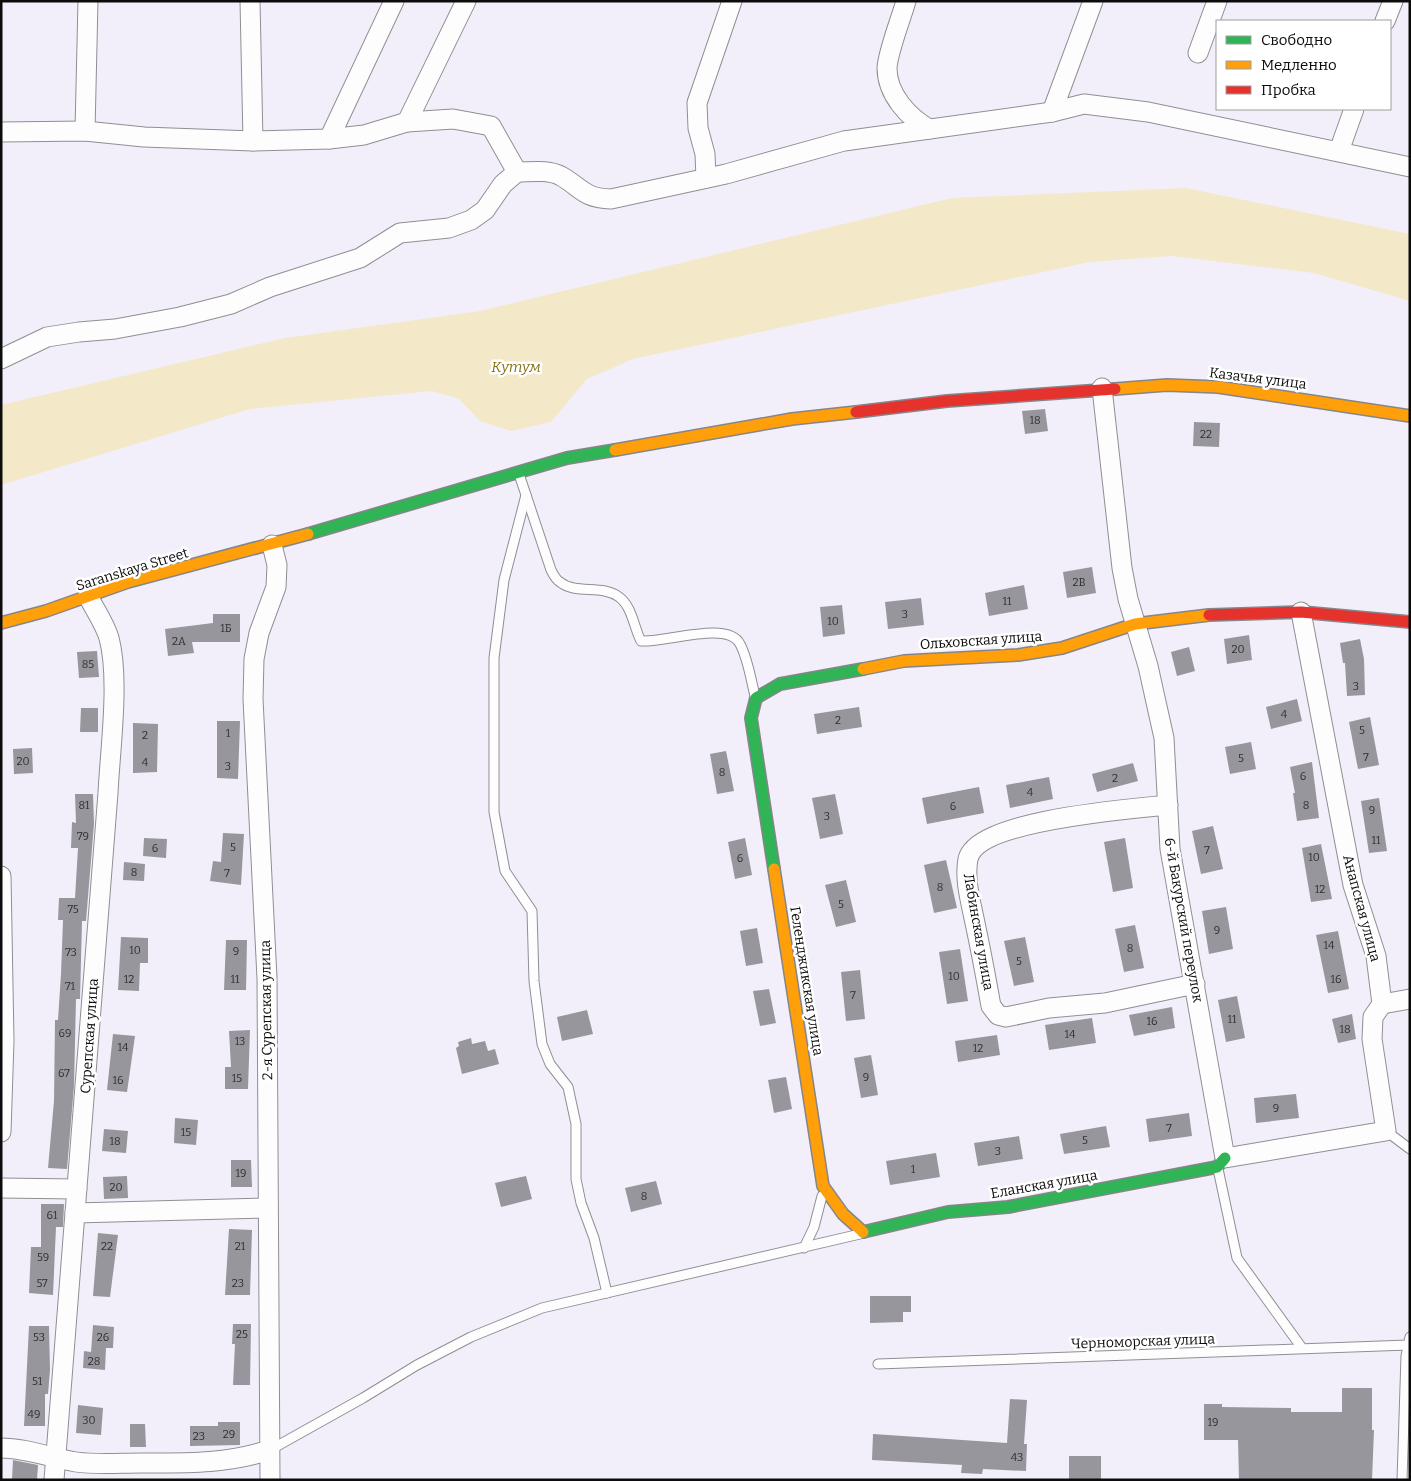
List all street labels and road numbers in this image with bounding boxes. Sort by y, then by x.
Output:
street label: Казачья улица [1208,364,1308,393]
street label: Saranskaya Street [74,544,190,595]
street label: Ольховская улица [919,628,1043,653]
street label: 6-й Бакурский переулок [1161,836,1207,1004]
street label: Анапская улица [1339,853,1384,964]
street label: Лабинская улица [960,872,997,992]
street label: Геленджикская улица [786,905,827,1057]
street label: 2-я Сурепская улица [257,940,276,1080]
street label: Сурепская улица [77,977,102,1094]
street label: Еланская улица [989,1167,1099,1202]
street label: Черноморская улица [1071,1330,1216,1353]

